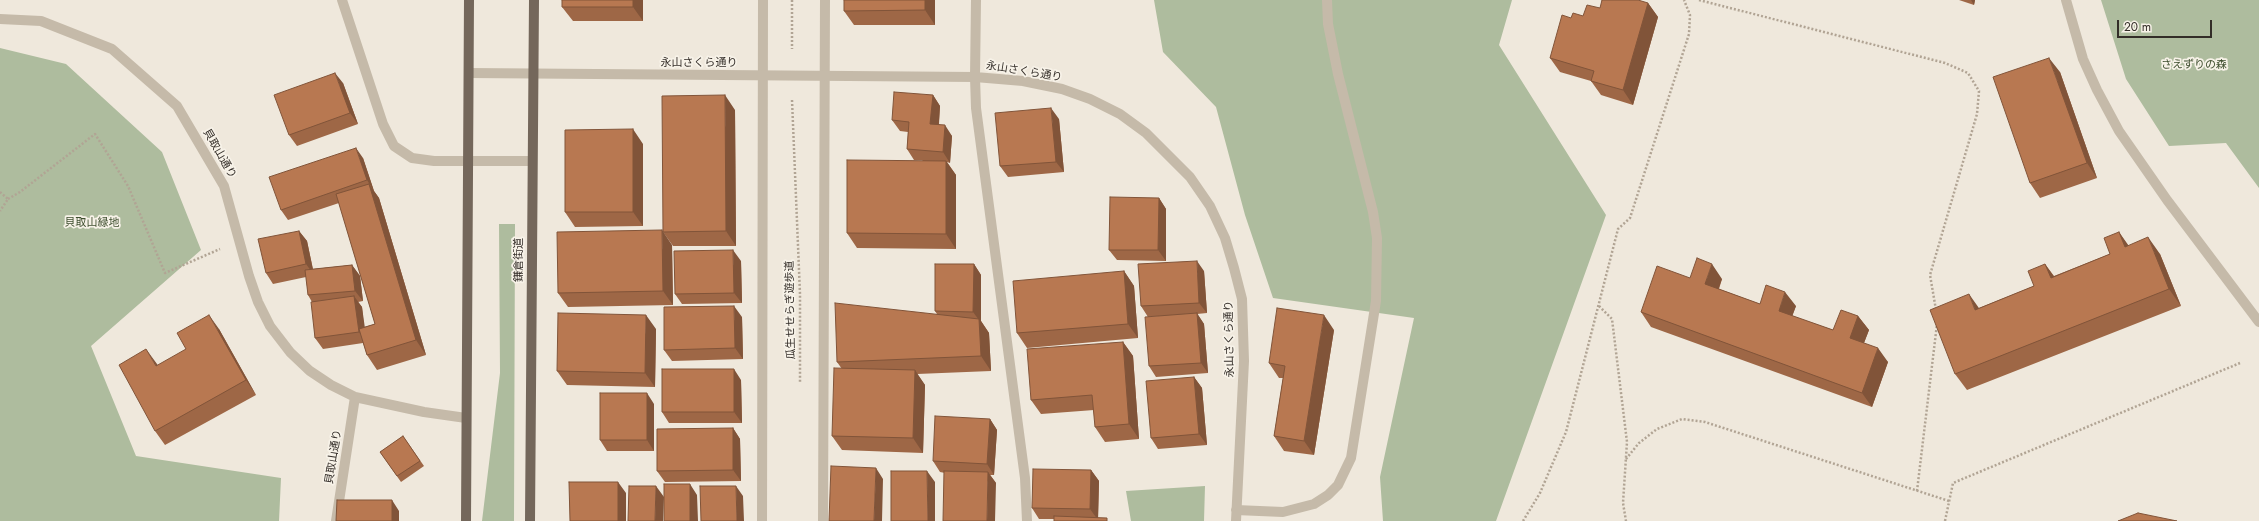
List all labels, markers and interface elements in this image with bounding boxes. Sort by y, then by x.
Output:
scale bar [2119,12,2214,38]
text: 20 m [2124,18,2151,36]
street label: 永山さくら通り [661,56,737,70]
park label: さえずりの森 [2161,58,2227,72]
street label: 永山さくら通り [985,59,1063,85]
street label: 貝取山通り [200,127,238,181]
park label: 貝取山緑地 [65,216,119,230]
street label: 鎌倉街道 [512,238,526,282]
street label: 瓜生せせらぎ遊歩道 [784,260,798,360]
street label: 永山さくら通り [1223,300,1237,378]
street label: 貝取山通り [323,429,345,485]

